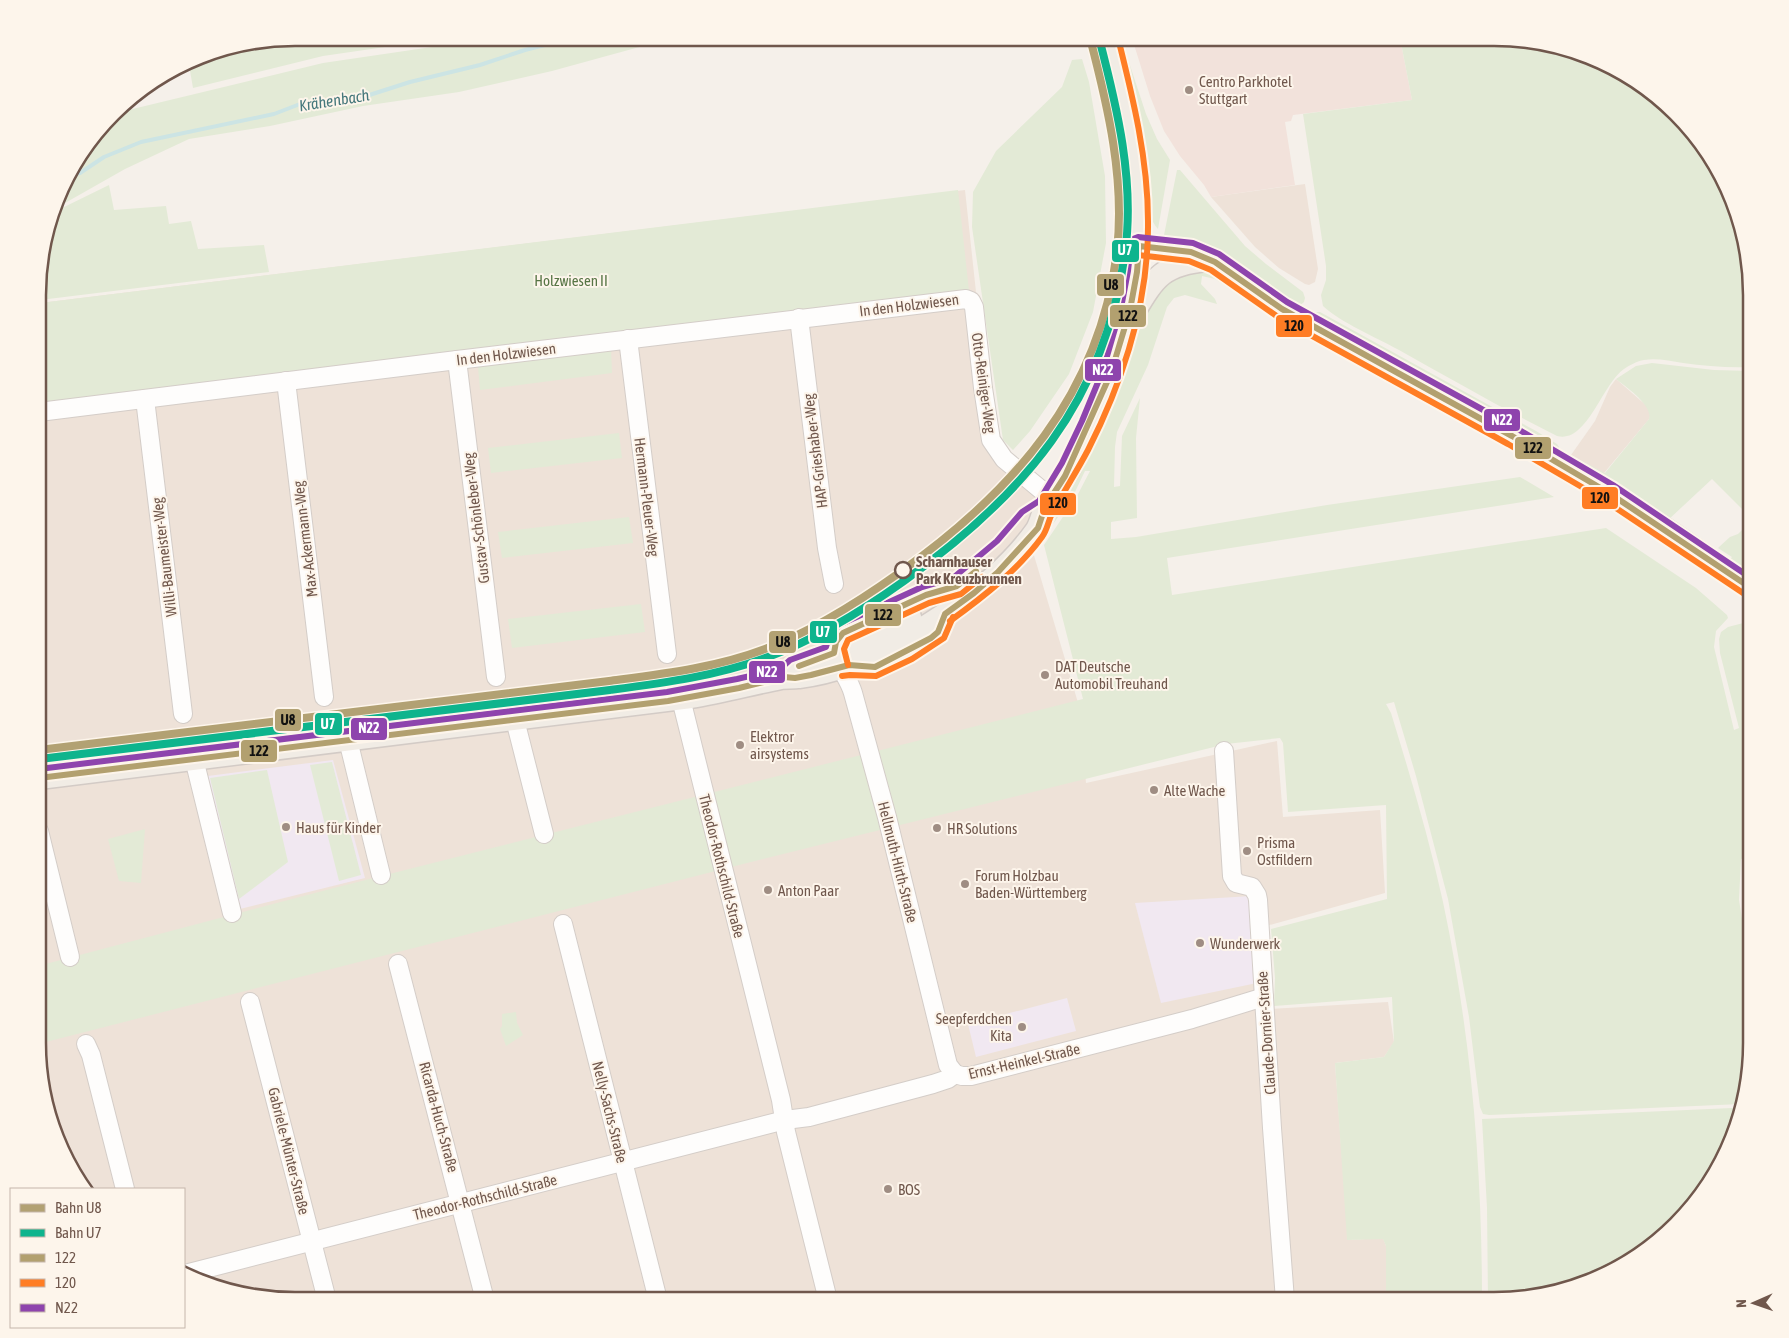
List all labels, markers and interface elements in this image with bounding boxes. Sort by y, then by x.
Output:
place label: Centro Parkhotel Stuttgart [1199,73,1292,107]
marker: Centro Parkhotel Stuttgart [1183,84,1195,96]
water label: Krähenbach [298,86,371,114]
line badge: U7 [1111,239,1140,263]
text: U7 [1118,242,1132,258]
park label: Holzwiesen II [534,272,608,289]
line badge: U8 [1096,273,1125,297]
text: U8 [1104,277,1119,293]
street label: In den Holzwiesen [858,290,960,320]
line badge: 122 [1109,304,1147,328]
text: 122 [1118,308,1138,324]
line badge: 120 [1275,314,1313,338]
text: 120 [1284,318,1304,334]
street label: Otto-Reiniger-Weg [969,332,1000,435]
street label: In den Holzwiesen [455,339,557,369]
line badge: N22 [1084,358,1122,382]
text: N22 [1092,362,1114,378]
street label: HAP-Grieshaber-Weg [799,392,830,509]
line badge: N22 [1483,408,1521,432]
text: N22 [1491,412,1513,428]
street label: Hermann-Pleuer-Weg [631,436,663,558]
line badge: 122 [1514,436,1552,460]
text: 122 [1523,440,1543,456]
street label: Gustav-Schönleber-Weg [459,451,492,584]
street label: Max-Ackermann-Weg [289,479,321,598]
line badge: 120 [1581,486,1619,510]
text: 120 [1590,490,1610,506]
line badge: 120 [1039,492,1077,516]
text: 120 [1048,495,1068,511]
street label: Willi-Baumeister-Weg [148,496,180,618]
place label: Scharnhauser Park Kreuzbrunnen [916,553,1022,587]
marker: Scharnhauser Park Kreuzbrunnen [894,561,912,579]
line badge: 122 [864,603,902,627]
text: 122 [873,607,893,623]
line badge: U7 [809,620,838,644]
text: U7 [816,624,830,640]
line badge: U8 [768,630,797,654]
text: U8 [776,634,791,650]
place label: DAT Deutsche Automobil Treuhand [1055,658,1168,692]
line badge: N22 [748,660,786,684]
text: N22 [756,664,778,680]
marker: DAT Deutsche Automobil Treuhand [1039,669,1051,681]
line badge: U8 [274,708,302,732]
text: U8 [281,712,296,728]
line badge: U7 [314,712,343,736]
text: U7 [321,716,335,732]
line badge: N22 [350,717,388,741]
text: N22 [358,720,380,736]
place label: Elektror airsystems [750,728,809,762]
line badge: 122 [240,739,278,763]
marker: Elektror airsystems [734,739,746,751]
text: 122 [249,743,269,759]
place label: Alte Wache [1164,782,1226,799]
marker: Alte Wache [1148,784,1160,796]
street label: Theodor-Rothschild-Straße [696,792,748,940]
street label: Hellmuth-Hirth-Straße [875,800,921,925]
place label: Haus für Kinder [296,819,381,836]
place label: HR Solutions [947,820,1017,837]
marker: Haus für Kinder [280,821,292,833]
marker: HR Solutions [931,822,943,834]
place label: Prisma Ostfildern [1257,834,1312,868]
marker: Prisma Ostfildern [1241,845,1253,857]
place label: Forum Holzbau Baden-Württemberg [975,867,1087,901]
marker: Forum Holzbau Baden-Württemberg [959,878,971,890]
place label: Anton Paar [778,882,839,899]
marker: Anton Paar [762,884,774,896]
place label: Wunderwerk [1210,935,1281,952]
marker: Wunderwerk [1194,937,1206,949]
street label: Claude-Dornier-Straße [1253,970,1279,1095]
place label: Seepferdchen Kita [936,1010,1012,1044]
marker: Seepferdchen Kita [1016,1021,1028,1033]
street label: Ernst-Heinkel-Straße [966,1040,1082,1082]
street label: Nelly-Sachs-Straße [589,1059,631,1165]
street label: Ricarda-Huch-Straße [416,1060,462,1174]
street label: Gabriele-Münter-Straße [265,1086,313,1217]
street label: Theodor-Rothschild-Straße [411,1171,559,1223]
place label: BOS [898,1181,920,1198]
marker: BOS [882,1183,894,1195]
legend [10,1188,185,1328]
text: Bahn U8 [55,1199,102,1216]
text: Bahn U7 [55,1224,102,1241]
text: 122 [55,1249,76,1266]
text: 120 [55,1274,76,1291]
north arrow [1729,1278,1779,1328]
text: N22 [55,1299,78,1316]
text: N [1733,1299,1749,1308]

